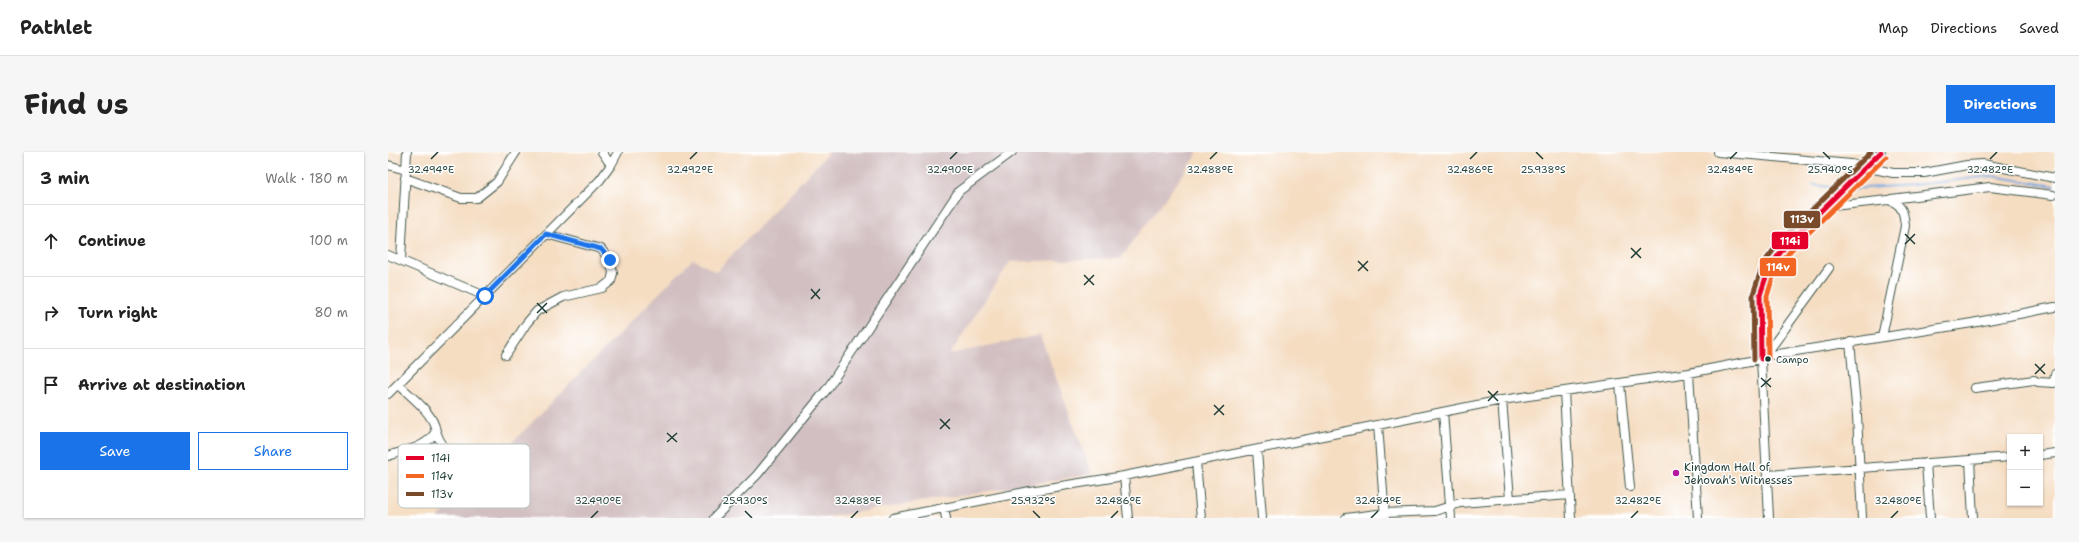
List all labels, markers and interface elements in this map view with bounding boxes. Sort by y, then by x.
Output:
text: Pathlet [20,15,92,40]
text: Map [1879,19,1909,37]
text: Directions [1931,19,1997,37]
text: Saved [2019,19,2059,37]
text: Find us [24,85,129,123]
button: Directions [1946,85,2055,123]
text: 32.494°E [408,163,454,176]
text: 32.492°E [667,163,713,176]
text: 32.490°E [927,163,973,176]
text: 32.488°E [1187,163,1233,176]
text: 32.486°E [1447,163,1493,176]
text: 25.938°S [1520,163,1566,176]
text: 32.484°E [1707,163,1753,176]
text: 25.940°S [1807,163,1853,176]
text: 32.482°E [1967,163,2013,176]
text: 3 min [40,167,90,189]
text: Walk · 180 m [265,170,348,187]
line badge: 113v [1783,210,1821,229]
text: 113v [1790,212,1814,227]
icon: ahead [40,230,62,252]
text: Continue [78,231,146,251]
line badge: 114i [1771,231,1809,250]
text: 100 m [309,232,348,249]
text: 114i [1780,234,1800,249]
route end [601,251,619,269]
line badge: 114v [1759,257,1797,277]
text: 114v [1766,260,1790,275]
route start [476,287,494,305]
icon: right [40,302,62,324]
text: Turn right [78,303,158,323]
text: 80 m [314,304,348,321]
place label: Campo [1776,353,1809,366]
marker: Campo [1763,354,1773,364]
icon: arrive [40,374,62,396]
text: Arrive at destination [78,375,246,395]
button: Save [40,432,190,470]
button: Share [198,432,348,470]
map controls [2007,434,2043,506]
button: + [2007,434,2043,470]
legend [398,444,530,508]
text: 114i [431,451,450,466]
place label: Kingdom Hall of Jehovah's Witnesses [1684,460,1793,488]
marker: Kingdom Hall of Jehovah's Witnesses [1671,468,1681,478]
text: 114v [431,469,453,484]
button: − [2007,470,2043,506]
text: 113v [431,487,453,502]
text: 32.490°E [575,494,621,507]
text: 25.930°S [722,494,768,507]
text: 32.488°E [835,494,881,507]
text: 25.932°S [1011,494,1056,507]
text: 32.486°E [1095,494,1141,507]
text: 32.484°E [1355,494,1401,507]
text: 32.482°E [1615,494,1661,507]
text: 32.480°E [1875,494,1921,507]

